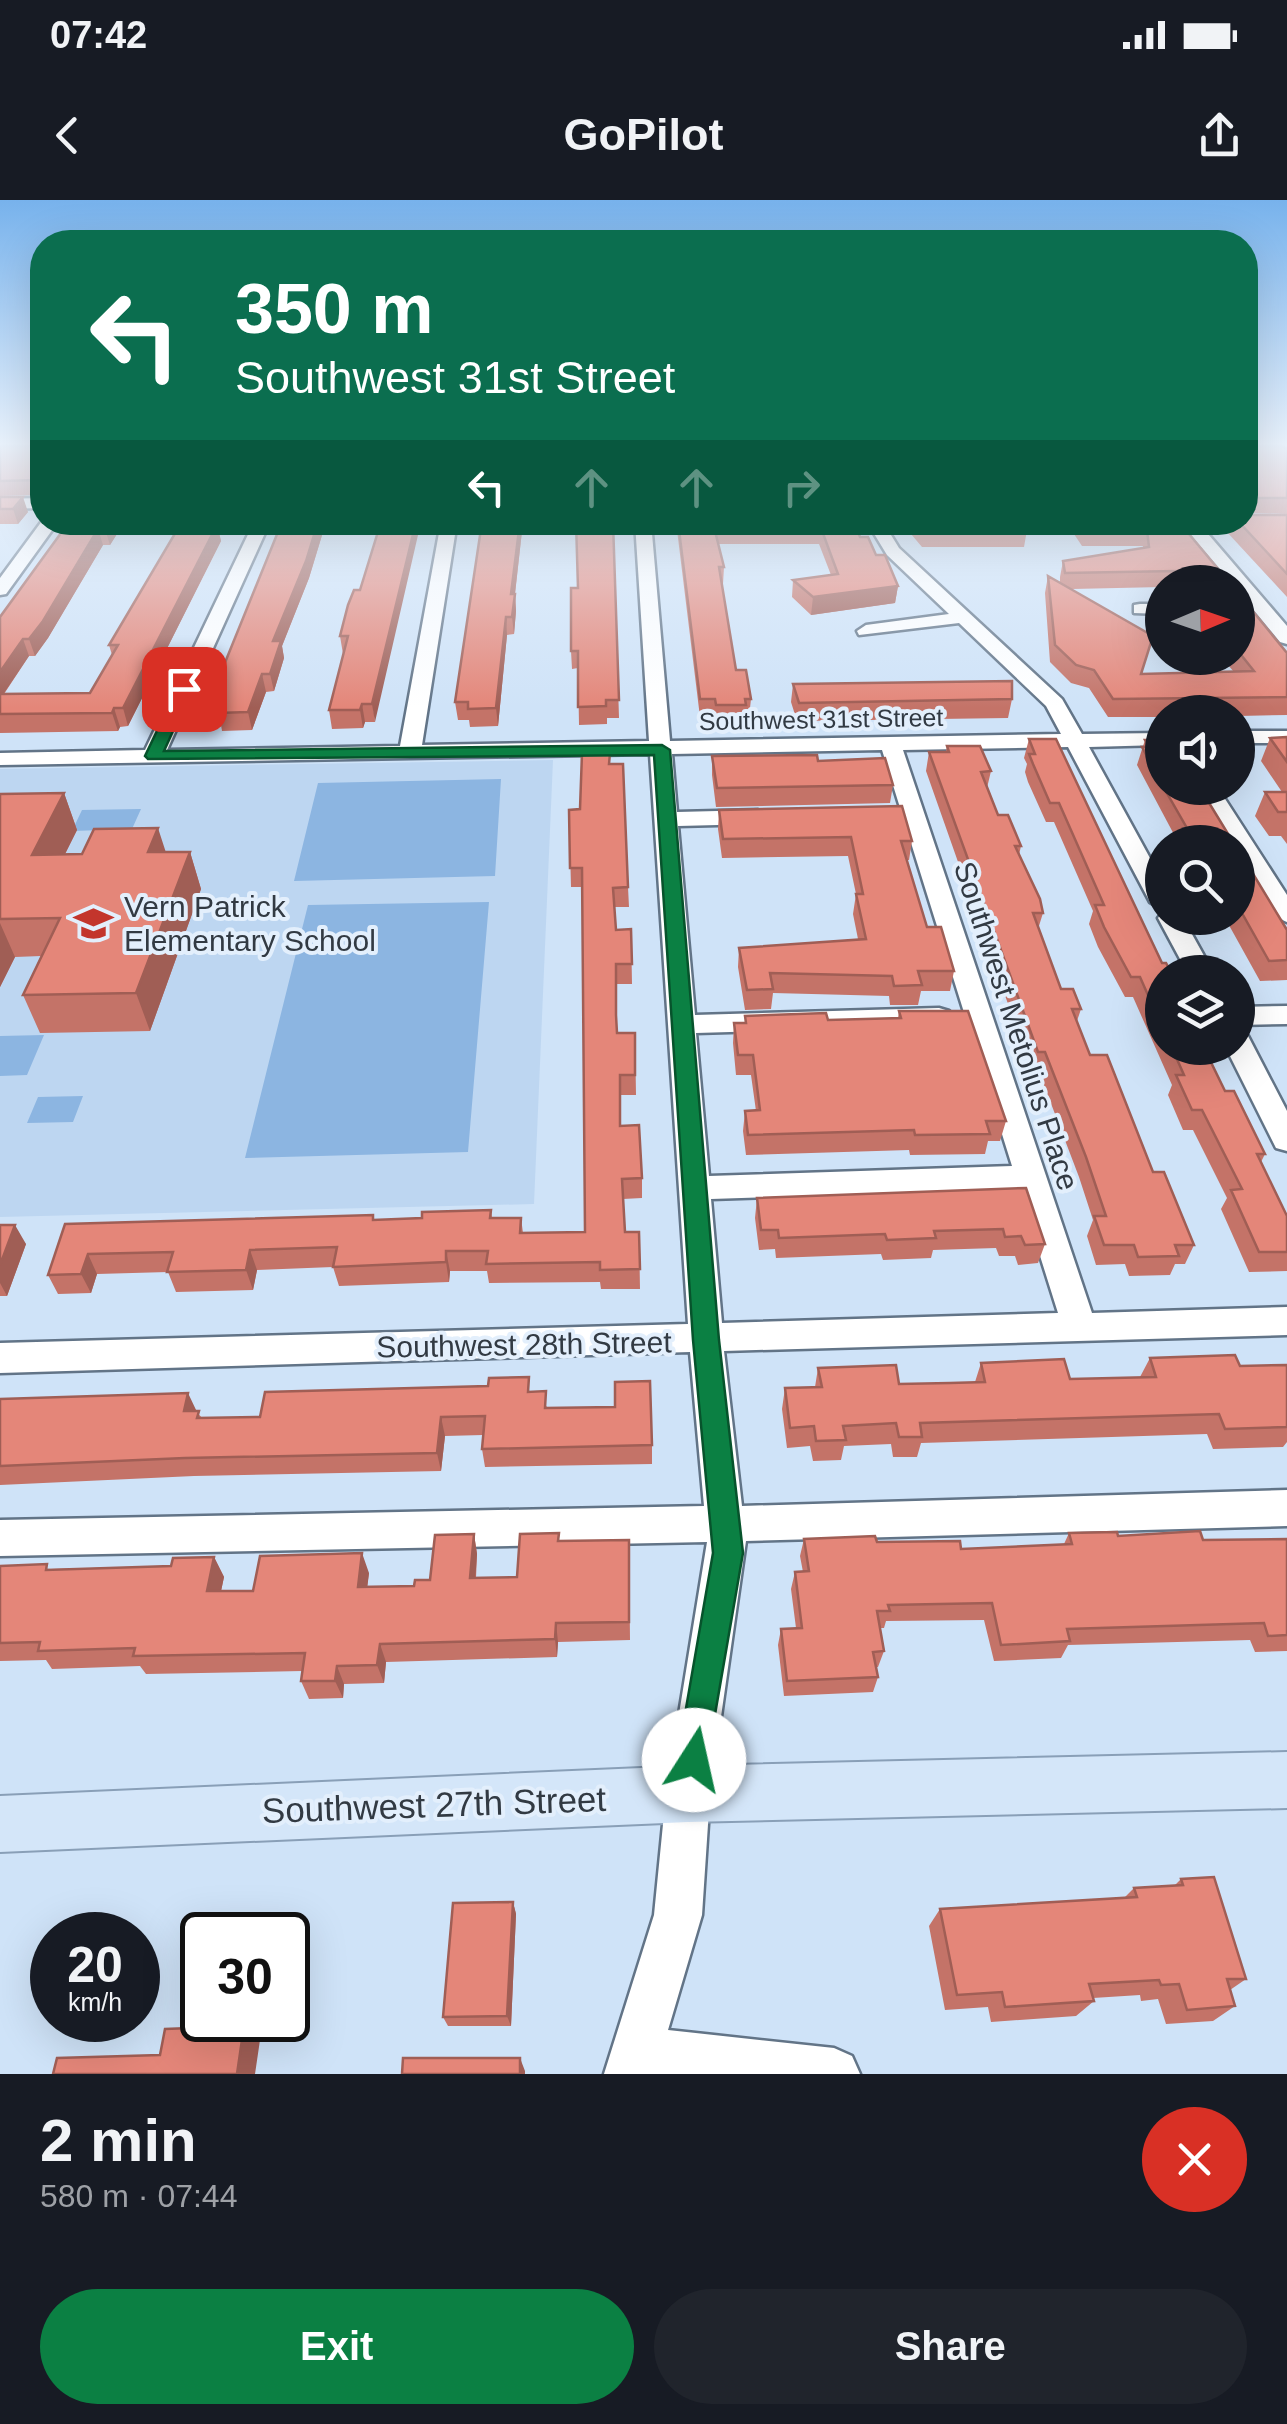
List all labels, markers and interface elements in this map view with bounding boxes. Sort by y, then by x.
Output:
text: 07:42 [50,14,147,56]
icon: back [40,108,95,163]
icon: share [1192,108,1247,163]
text: GoPilot [564,109,723,160]
icon: left [70,270,200,400]
text: 350 m [235,270,433,348]
text: Southwest 31st Street [235,352,675,403]
icon: left [459,460,514,515]
icon: ahead [564,460,619,515]
icon: ahead [669,460,724,515]
icon: right [774,460,829,515]
north arrow [1145,565,1255,675]
map controls [1145,565,1255,1065]
pin [142,647,227,732]
icon: arrive [157,662,212,717]
button: sound [1145,695,1255,805]
street label: Southwest 31st Street [698,703,944,735]
button: search [1145,825,1255,935]
street label: Southwest Metolius Place [948,857,1085,1194]
place label: Vern Patrick Elementary School [124,890,376,957]
school or university icon: Vern Patrick Elementary School [73,903,115,945]
button: layers [1145,955,1255,1065]
street label: Southwest 28th Street [376,1325,673,1364]
position arrow [642,1708,746,1812]
street label: Southwest 27th Street [261,1779,607,1830]
speed limit sign: 30 [180,1912,310,2042]
text: 20 [67,1937,123,1993]
text: km/h [68,1988,122,2016]
text: 2 min [40,2107,197,2174]
button: close [1142,2107,1247,2212]
text: 580 m · 07:44 [40,2178,237,2214]
button: Exit [40,2289,634,2404]
button: Share [654,2289,1247,2404]

